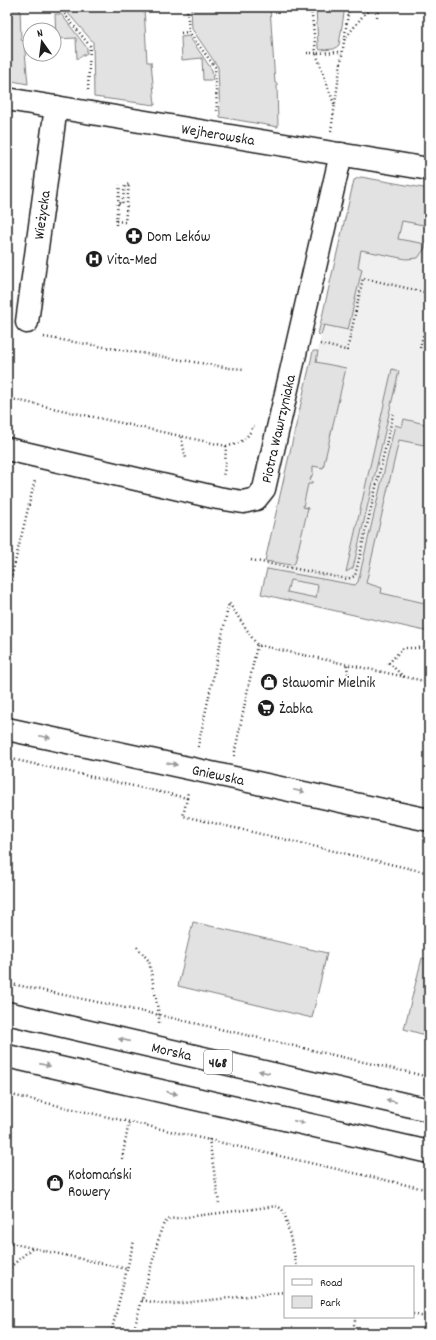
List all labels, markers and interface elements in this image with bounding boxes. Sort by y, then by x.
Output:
north arrow [22,22,62,62]
text: N [35,26,45,43]
street label: Wejherowska [179,119,257,153]
street label: Wieżycka [29,189,58,241]
pharmacy icon: Dom Leków [124,226,144,246]
place label: Dom Leków [147,227,211,249]
hospital icon: Vita-Med [84,249,104,269]
place label: Vita-Med [107,250,157,272]
street label: Piotra Wawrzyniaka [257,372,303,485]
shop icon: Sławomir Mielnik [259,672,279,692]
place label: Sławomir Mielnik [282,673,375,695]
supermarket icon: Żabka [256,698,276,718]
place label: Żabka [279,699,313,721]
one-way arrow [39,735,51,741]
street label: Gniewska [189,760,247,793]
one-way arrow [166,762,178,768]
one-way arrow [293,789,306,795]
one-way arrow [118,1037,130,1043]
street label: Morska [149,1038,194,1068]
road number: 468 [204,1050,232,1074]
one-way arrow [39,1062,51,1068]
one-way arrow [258,1069,270,1075]
one-way arrow [166,1090,178,1096]
one-way arrow [385,1098,397,1104]
one-way arrow [292,1119,305,1125]
place label: Kołomański Rowery [68,1165,132,1204]
shop icon: Kołomański Rowery [45,1173,65,1193]
legend [284,1266,414,1318]
text: Road [320,1275,342,1292]
text: Park [320,1295,341,1312]

